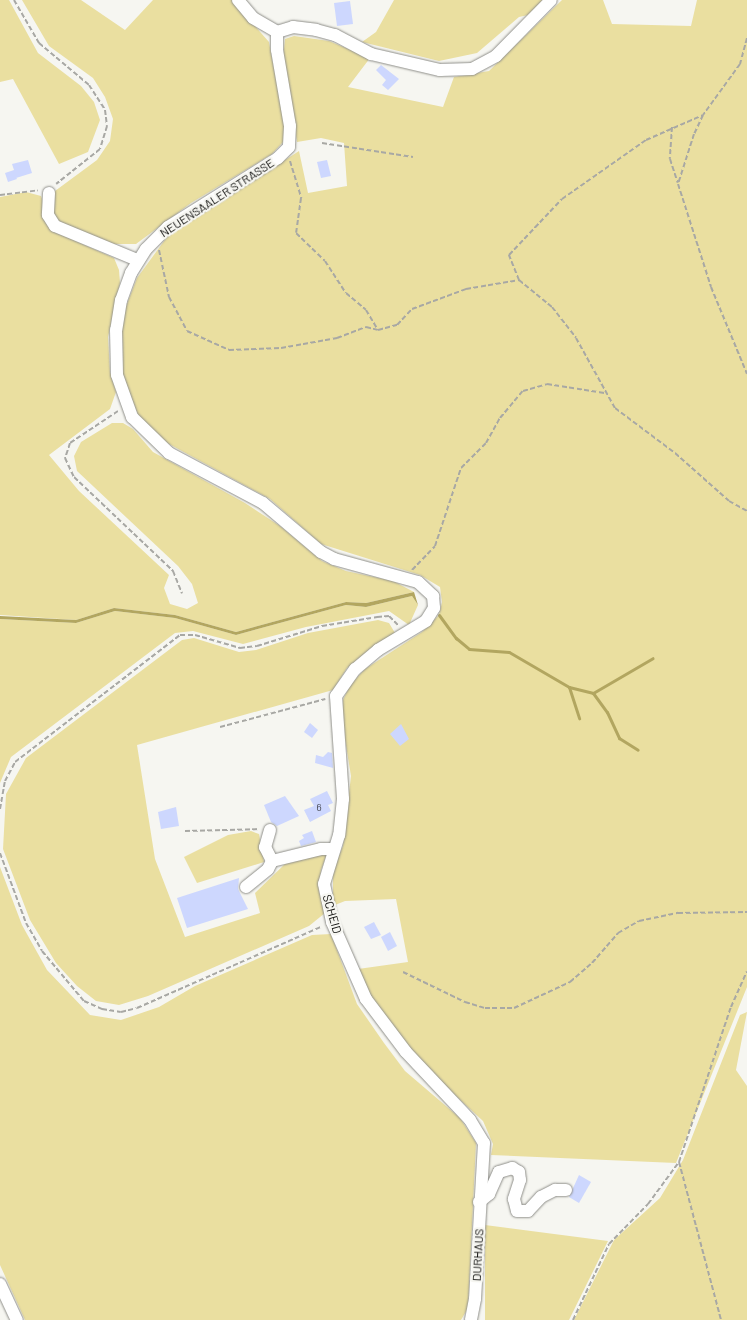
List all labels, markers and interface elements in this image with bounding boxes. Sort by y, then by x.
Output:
street label: NEUENSAALER STRASSE [157,156,277,240]
house number: 6 [316,802,322,814]
street label: SCHEID [320,893,344,935]
street label: DURHAUS [469,1228,487,1282]

